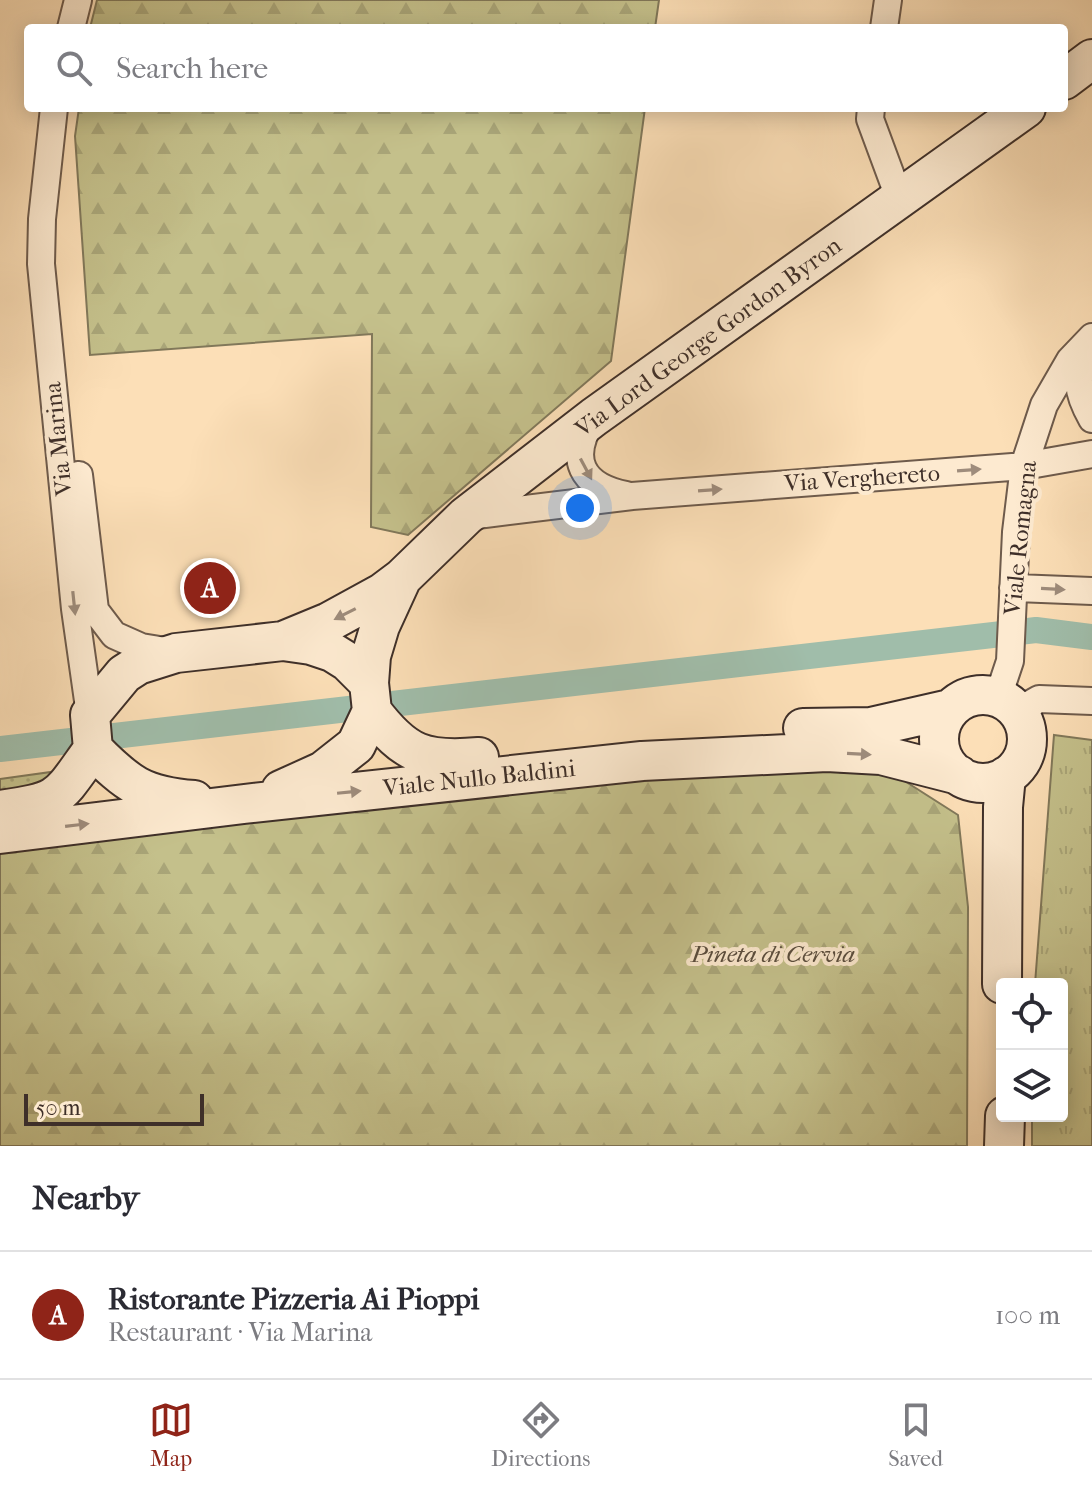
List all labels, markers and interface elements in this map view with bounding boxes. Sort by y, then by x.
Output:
search box [24,24,1068,112]
icon: search [52,46,96,90]
text: Search here [116,51,268,86]
street label: Via Lord George Gordon Byron [569,231,846,444]
street label: Via Marina [38,380,78,498]
one-way arrow [578,458,592,480]
street label: Viale Romagna [998,458,1042,618]
street label: Via Verghereto [782,459,941,497]
one-way arrow [957,463,982,476]
one-way arrow [698,483,723,496]
your location [560,488,600,528]
pin: A [184,558,236,618]
one-way arrow [1041,583,1066,596]
one-way arrow [68,591,81,616]
one-way arrow [333,608,356,621]
one-way arrow [847,748,872,761]
street label: Viale Nullo Baldini [380,754,577,802]
one-way arrow [337,786,362,799]
one-way arrow [65,818,90,831]
park label: Pineta di Cervia [690,940,855,968]
map controls [996,978,1068,1122]
button: locate [996,978,1068,1050]
button: layers [996,1050,1068,1122]
scale bar [24,1090,204,1126]
text: 50 m [36,1095,81,1121]
text: Nearby [32,1178,139,1218]
text: Ristorante Pizzeria Ai Pioppi [108,1282,479,1317]
text: A [50,1300,66,1331]
text: 100 m [995,1300,1060,1331]
text: Restaurant · Via Marina [108,1317,372,1348]
tab: Map [149,1398,193,1472]
tab: Directions [491,1398,590,1472]
tab: Saved [888,1398,943,1472]

